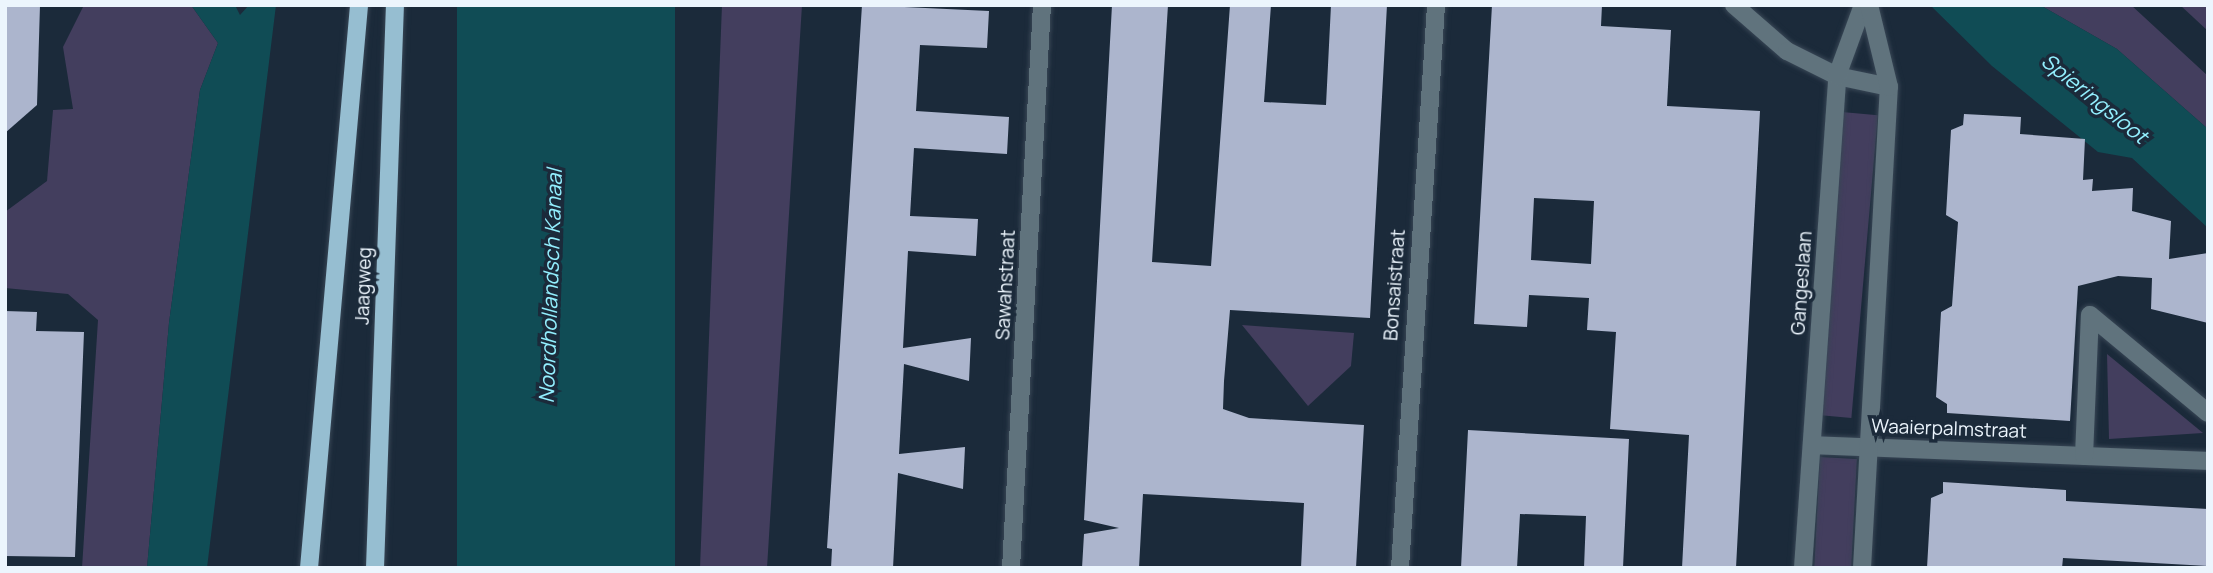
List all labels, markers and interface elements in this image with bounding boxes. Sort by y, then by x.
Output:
water label: Spieringsloot [2037,48,2153,148]
water label: Noordhollandsch Kanaal [533,168,567,404]
street label: Bonsaistraat [1380,228,1410,342]
street label: Sawahstraat [992,229,1020,341]
street label: Gangeslaan [1787,230,1817,336]
street label: Jaagweg [351,247,377,325]
street label: Waaierpalmstraat [1871,415,2027,443]

